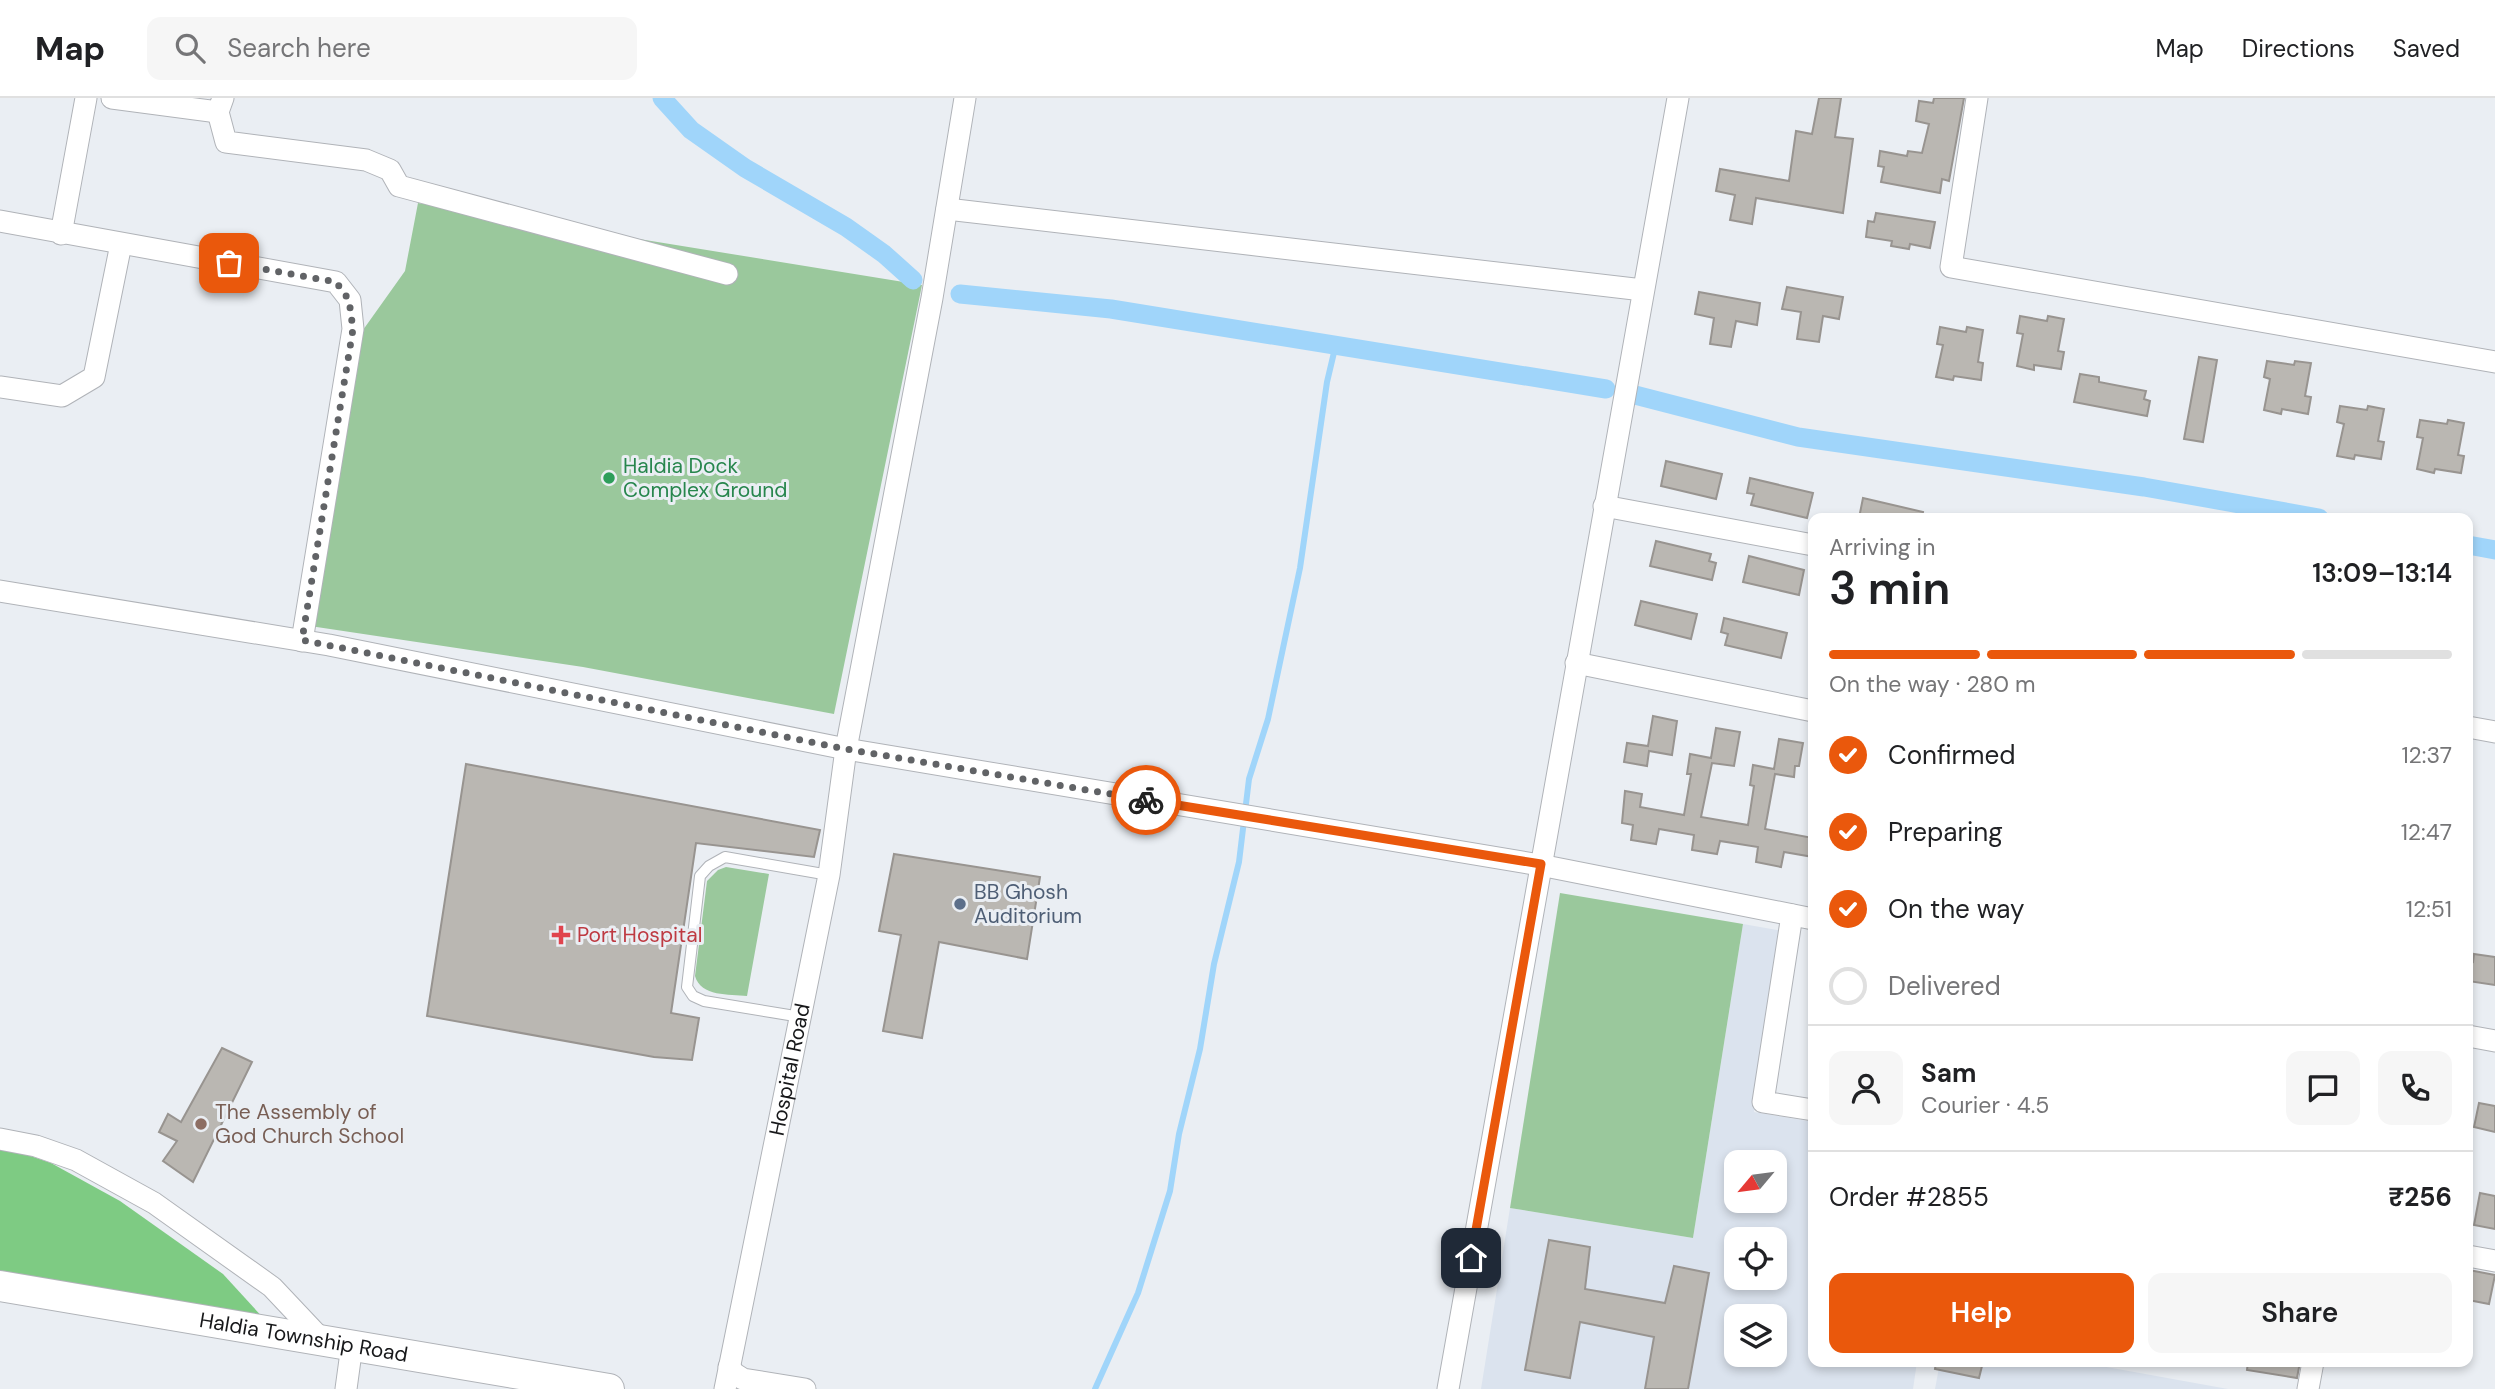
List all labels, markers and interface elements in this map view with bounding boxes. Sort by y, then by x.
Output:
search box [147,17,637,80]
text: Map [35,27,105,70]
icon: search [171,29,209,67]
text: Search here [227,31,371,65]
text: Map [2156,33,2204,64]
text: Directions [2242,33,2355,64]
text: Saved [2393,33,2460,64]
pin [199,233,259,293]
icon: bag [210,244,248,282]
place label: Haldia Dock Complex Ground [623,452,788,504]
marker: Haldia Dock Complex Ground [601,470,617,486]
text: Arriving in [1829,532,1935,562]
text: 13:09–13:14 [2312,556,2452,590]
text: 3 min [1829,558,1950,618]
text: On the way · 280 m [1829,669,2036,699]
icon: check [1829,736,1867,774]
text: Confirmed [1888,738,2015,772]
text: 12:37 [2401,740,2452,770]
courier [1111,765,1181,835]
icon: bike [1127,781,1165,819]
icon: check [1829,813,1867,851]
text: Preparing [1888,815,2003,849]
text: 12:47 [2401,817,2452,847]
place label: BB Ghosh Auditorium [974,878,1082,930]
icon: check [1829,890,1867,928]
text: On the way [1888,892,2024,926]
text: 12:51 [2406,894,2452,924]
marker: BB Ghosh Auditorium [952,896,968,912]
place label: Port Hospital [577,921,702,949]
marker: Port Hospital [551,925,571,945]
text: Delivered [1888,969,2001,1003]
street label: Hospital Road [763,1001,817,1138]
button: person [1829,1051,1903,1125]
button: chat [2286,1051,2360,1125]
button: phone [2378,1051,2452,1125]
text: Sam [1921,1056,1976,1090]
text: Courier · 4.5 [1921,1090,2049,1120]
place label: The Assembly of God Church School [215,1098,404,1150]
marker: The Assembly of God Church School [193,1116,209,1132]
north arrow [1724,1150,1787,1213]
map controls [1724,1150,1787,1367]
text: Order #2855 [1829,1180,1989,1214]
text: ₹256 [2388,1180,2452,1214]
button: locate [1724,1227,1787,1290]
pin [1441,1228,1501,1288]
icon: home [1452,1239,1490,1277]
button: Help [1829,1273,2134,1353]
button: Share [2148,1273,2452,1353]
button: layers [1724,1304,1787,1367]
street label: Haldia Township Road [197,1306,410,1369]

